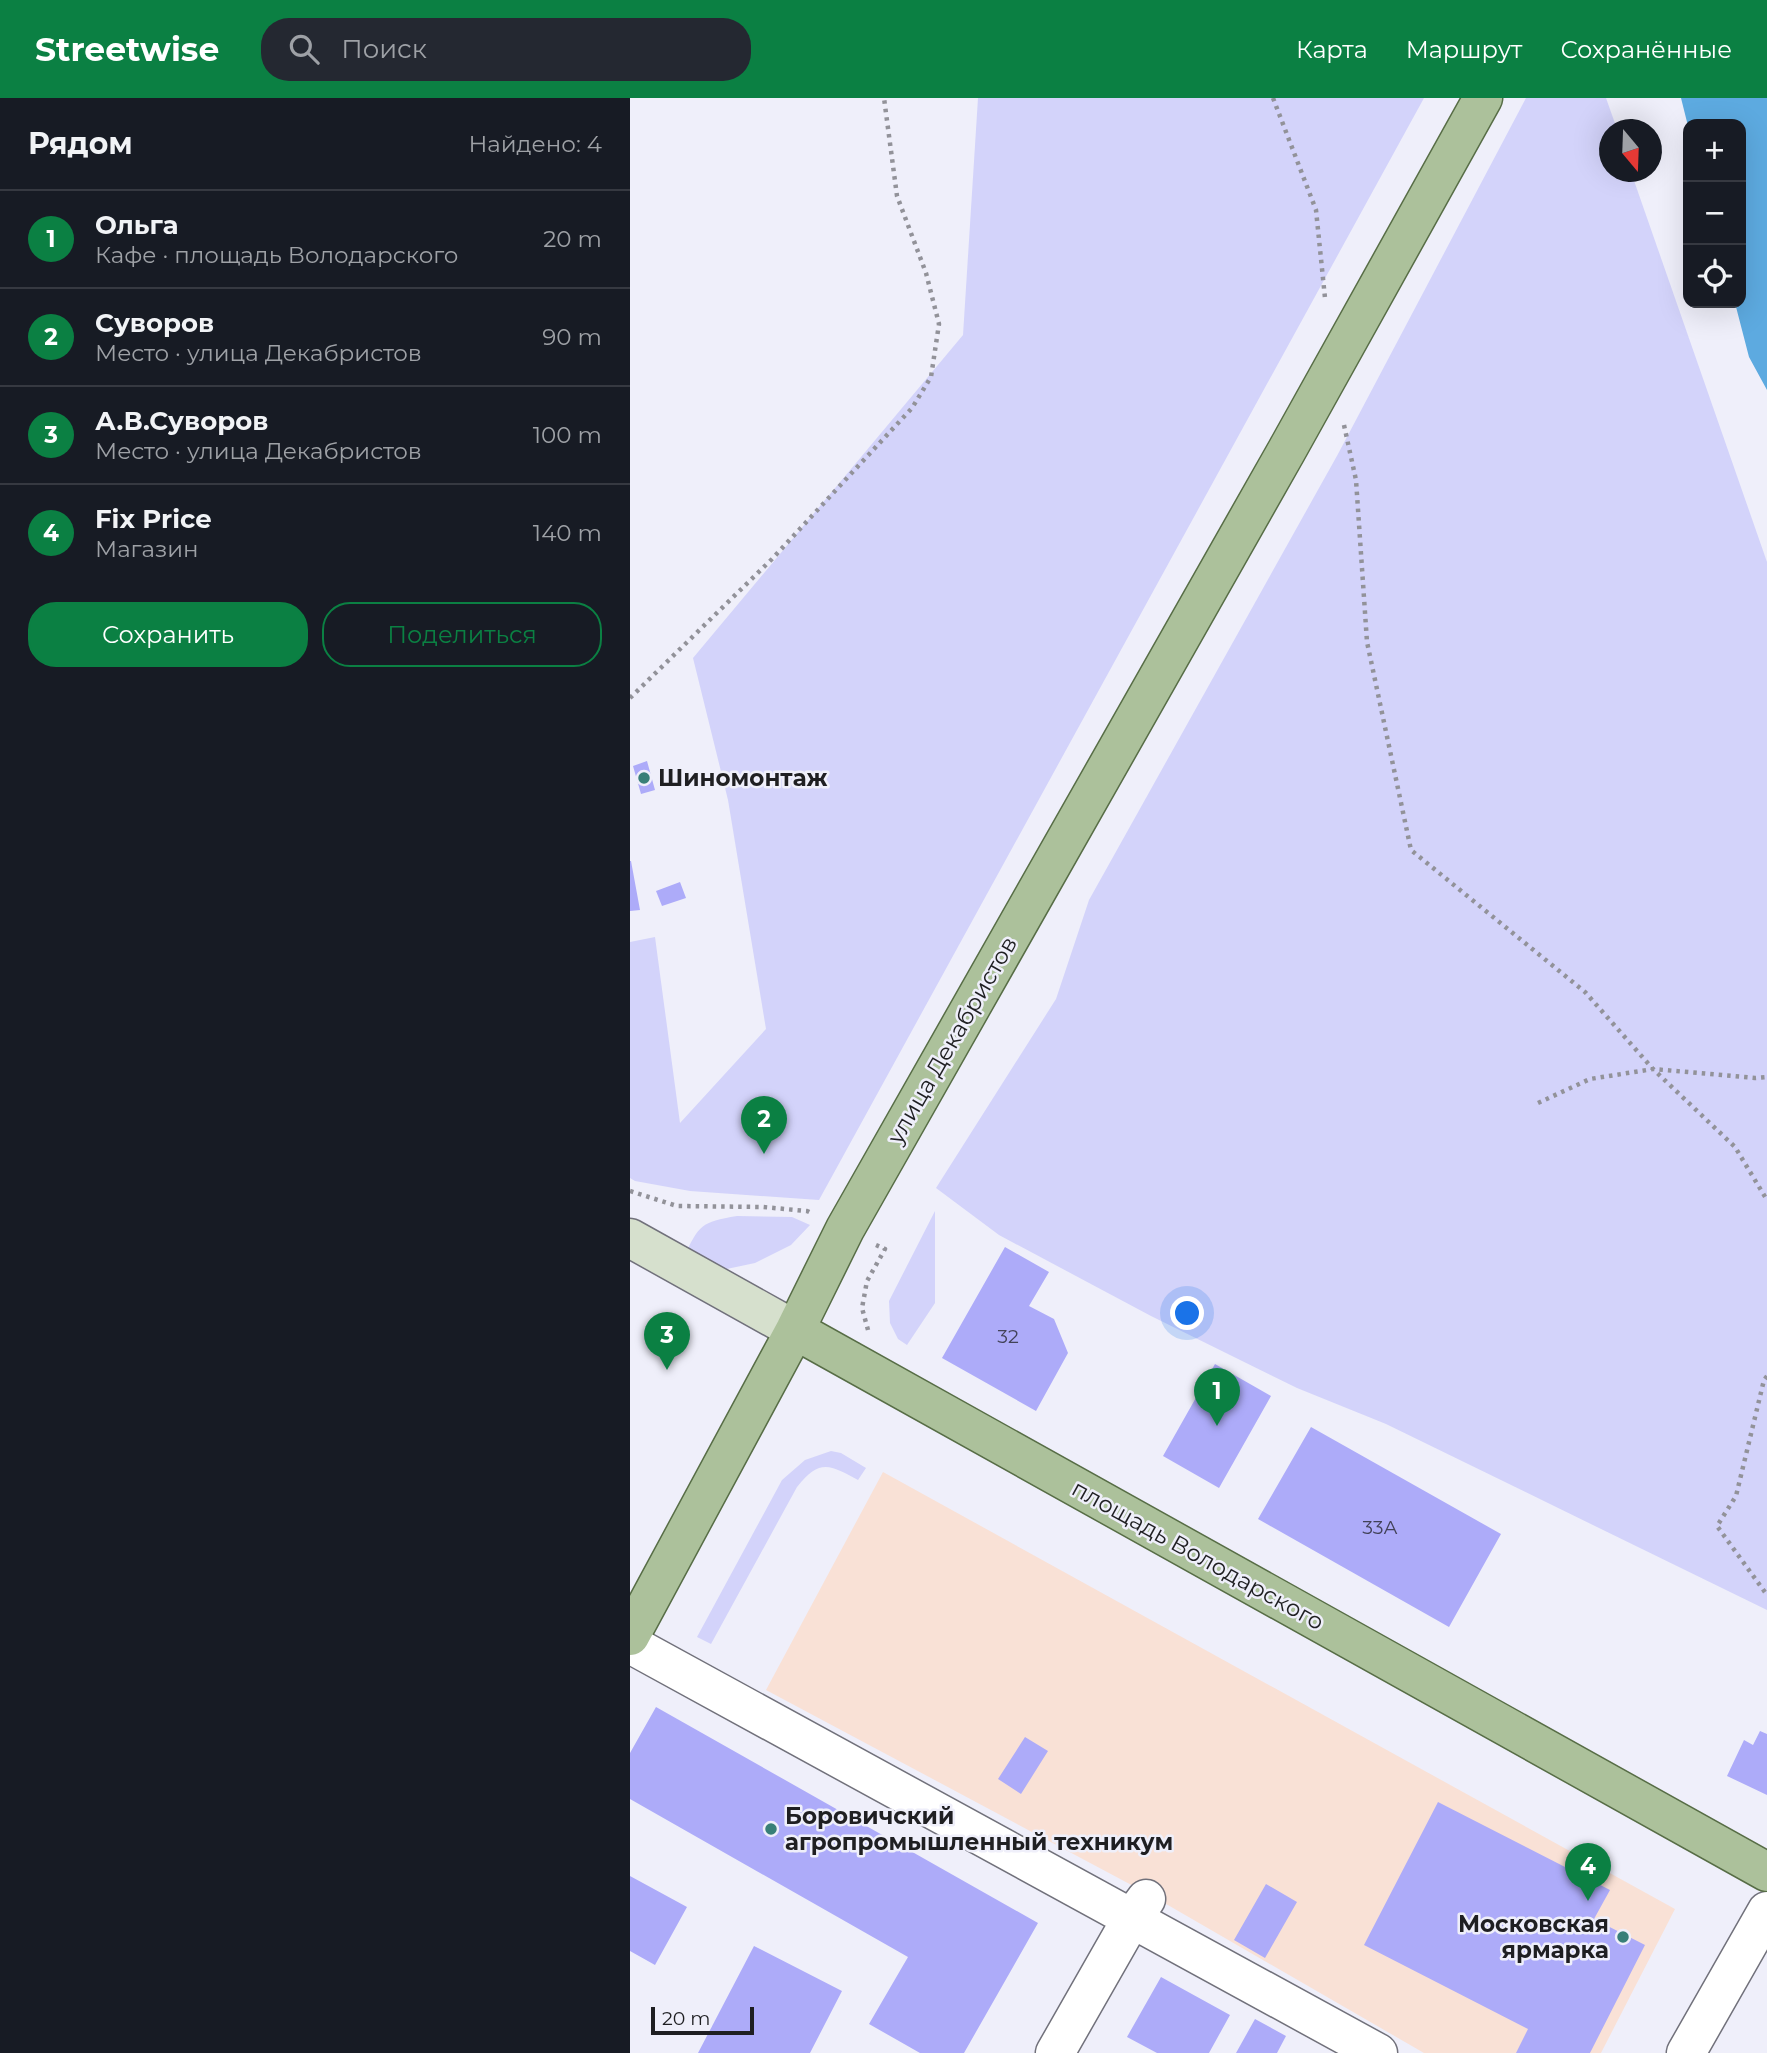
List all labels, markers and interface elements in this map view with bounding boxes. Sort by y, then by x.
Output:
search box [261,18,751,81]
text: Streetwise [35,29,219,69]
icon: search [285,30,323,68]
text: Поиск [341,33,427,65]
text: Карта [1296,35,1368,64]
text: Маршрут [1406,35,1522,64]
text: Сохранённые [1560,35,1732,64]
north arrow [1599,119,1662,182]
map controls [1683,119,1746,308]
button: + [1683,119,1746,182]
text: Рядом [28,125,133,162]
text: Найдено: 4 [468,130,602,158]
button: − [1683,182,1746,245]
text: Ольга [95,209,179,241]
text: 1 [46,225,56,253]
text: 20 m [543,225,602,253]
text: Кафе · площадь Володарского [95,241,458,269]
button: locate [1683,245,1746,308]
text: Суворов [95,307,214,339]
text: 2 [44,323,58,351]
text: 90 m [542,323,602,351]
text: Место · улица Декабристов [95,339,422,367]
text: А.В.Суворов [95,405,268,437]
text: 3 [44,421,58,449]
text: 100 m [533,421,602,449]
text: Место · улица Декабристов [95,437,422,465]
text: Fix Price [95,503,212,535]
text: 4 [43,519,59,547]
text: 140 m [533,519,602,547]
text: Магазин [95,535,199,563]
button: Сохранить [28,602,308,667]
button: Поделиться [322,602,602,667]
place label: Шиномонтаж [658,764,828,792]
marker: Шиномонтаж [636,770,652,786]
street label: улица Декабристов [881,931,1023,1150]
pin: 2 [741,1096,787,1154]
your location [1170,1296,1204,1330]
pin: 3 [644,1312,690,1370]
house number: 32 [997,1325,1019,1348]
pin: 1 [1194,1368,1240,1426]
street label: площадь Володарского [1067,1474,1329,1636]
house number: 33А [1362,1516,1398,1539]
place label: Боровичский агропромышленный техникум [785,1802,1173,1856]
marker: Боровичский агропромышленный техникум [763,1821,779,1837]
pin: 4 [1565,1843,1611,1901]
place label: Московская ярмарка [1458,1910,1609,1964]
marker: Московская ярмарка [1615,1929,1631,1945]
scale bar [651,2004,754,2036]
text: 20 m [662,2007,710,2030]

